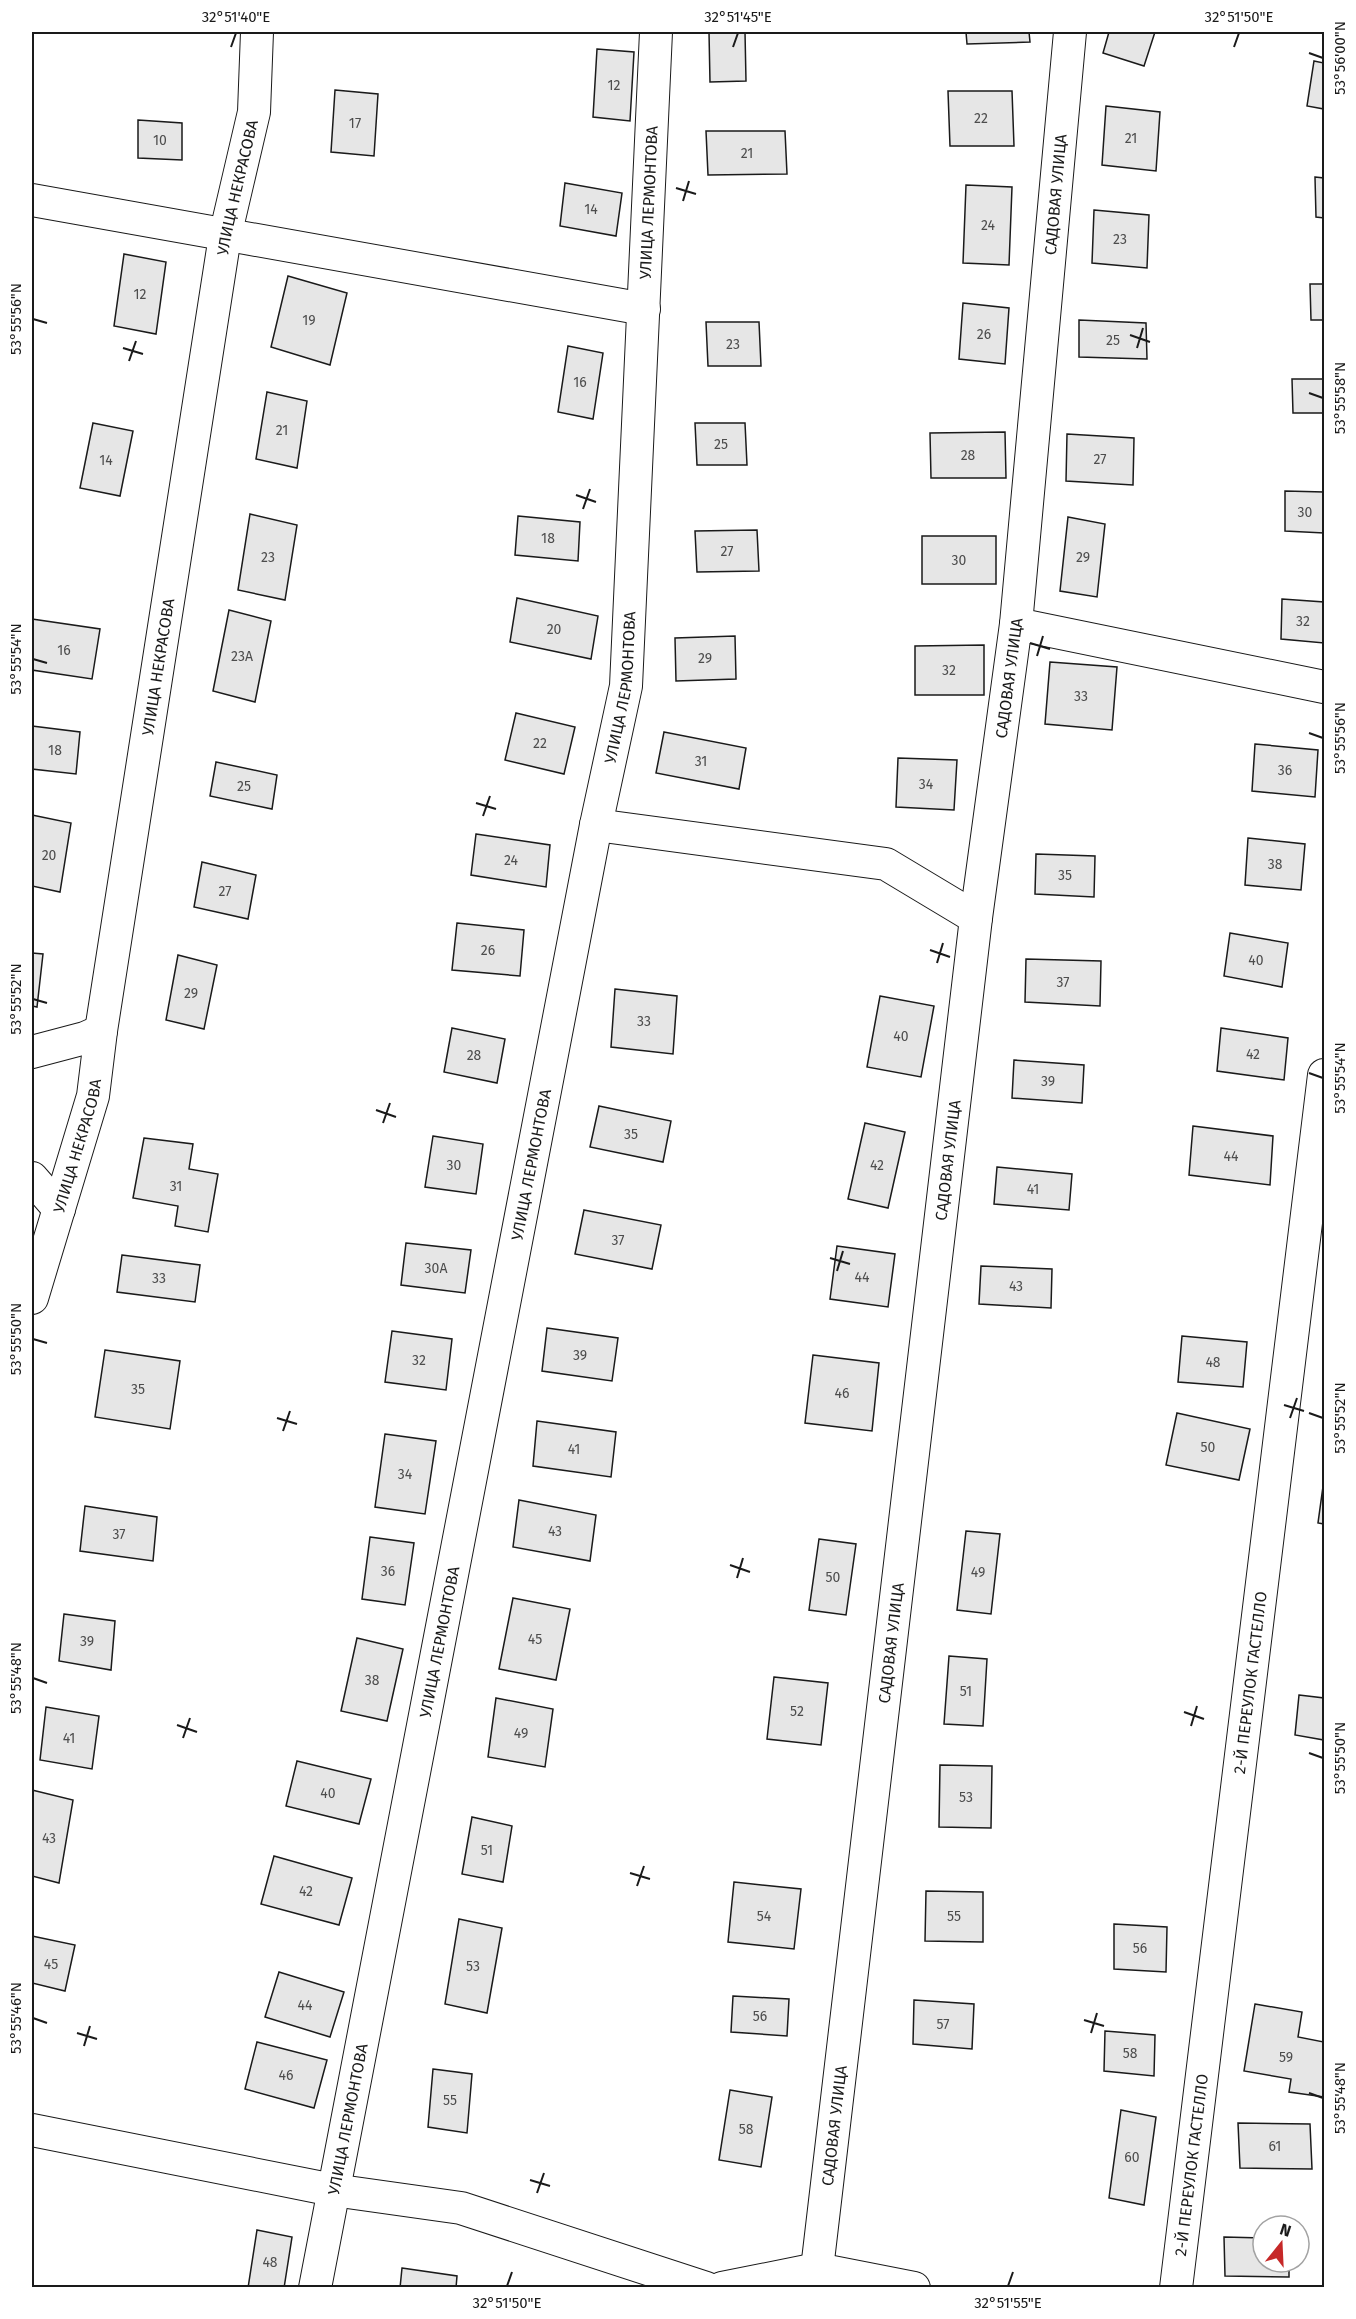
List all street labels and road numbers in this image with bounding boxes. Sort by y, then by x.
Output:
street label: УЛИЦА НЕКРАСОВА [213,117,262,257]
street label: УЛИЦА ЛЕРМОНТОВА [636,124,662,280]
street label: САДОВАЯ УЛИЦА [1041,132,1071,256]
street label: УЛИЦА НЕКРАСОВА [138,596,178,737]
street label: УЛИЦА ЛЕРМОНТОВА [601,610,639,765]
street label: САДОВАЯ УЛИЦА [992,616,1027,740]
street label: УЛИЦА НЕКРАСОВА [49,1077,105,1215]
street label: УЛИЦА ЛЕРМОНТОВА [507,1087,555,1242]
street label: САДОВАЯ УЛИЦА [931,1098,965,1222]
street label: УЛИЦА ЛЕРМОНТОВА [416,1564,464,1719]
street label: САДОВАЯ УЛИЦА [875,1581,908,1704]
street label: 2-Й ПЕРЕУЛОК ГАСТЕЛЛО [1230,1590,1271,1775]
street label: УЛИЦА ЛЕРМОНТОВА [324,2041,372,2196]
street label: САДОВАЯ УЛИЦА [818,2063,851,2187]
street label: 2-Й ПЕРЕУЛОК ГАСТЕЛЛО [1171,2073,1212,2257]

